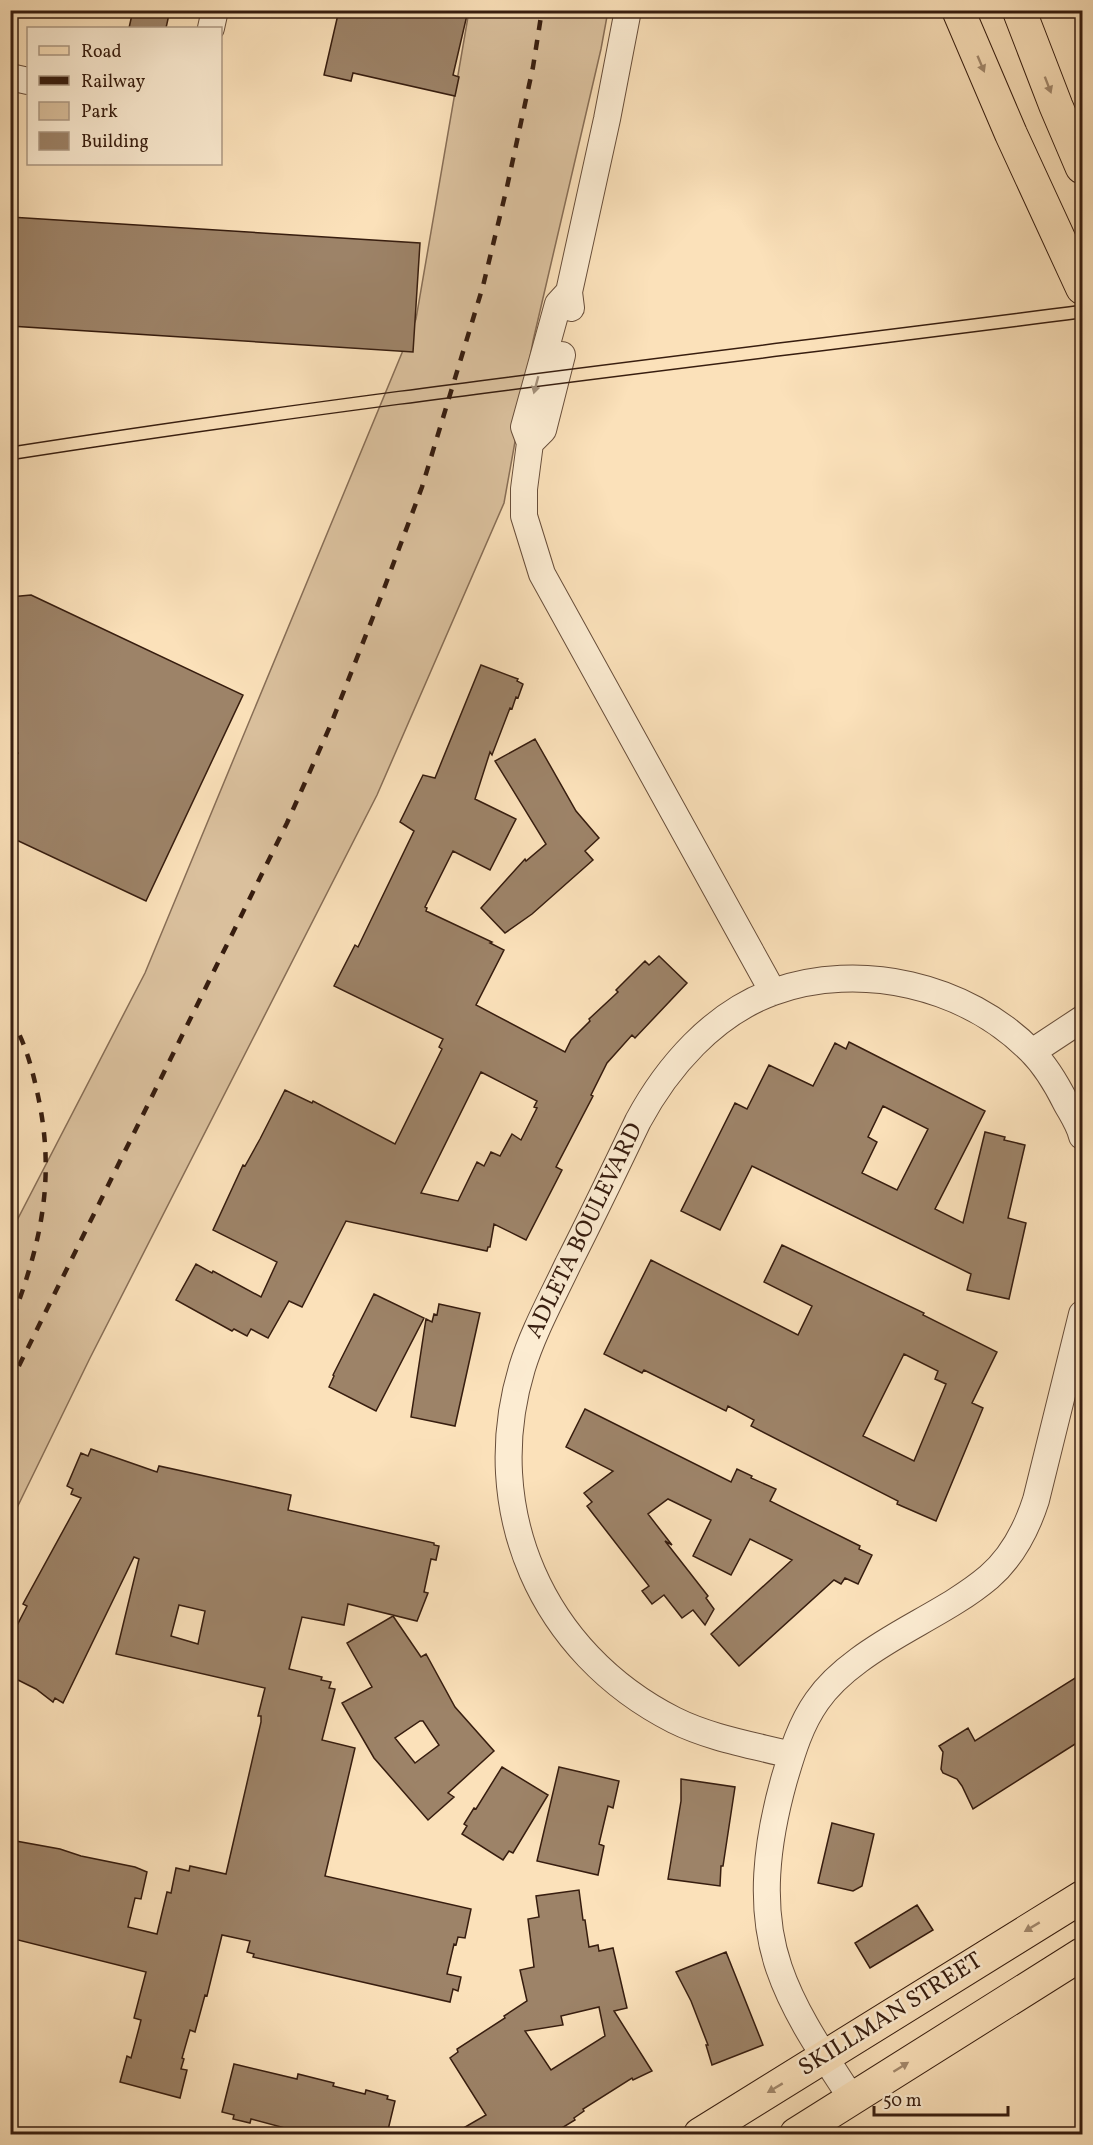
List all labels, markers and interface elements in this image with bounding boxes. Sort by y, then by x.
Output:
legend [27,27,222,165]
text: Road [81,40,122,65]
one-way arrow [977,56,986,73]
text: Railway [81,70,145,95]
one-way arrow [1043,76,1053,94]
text: Park [81,100,118,125]
text: Building [81,130,149,155]
one-way arrow [530,376,540,394]
street label: ADLETA BOULEVARD [518,1117,652,1345]
one-way arrow [1024,1921,1040,1932]
street label: SKILLMAN STREET [792,1945,990,2085]
one-way arrow [893,2062,909,2073]
scale bar [874,2079,1008,2117]
one-way arrow [767,2083,783,2094]
text: 50 m [883,2089,922,2114]

